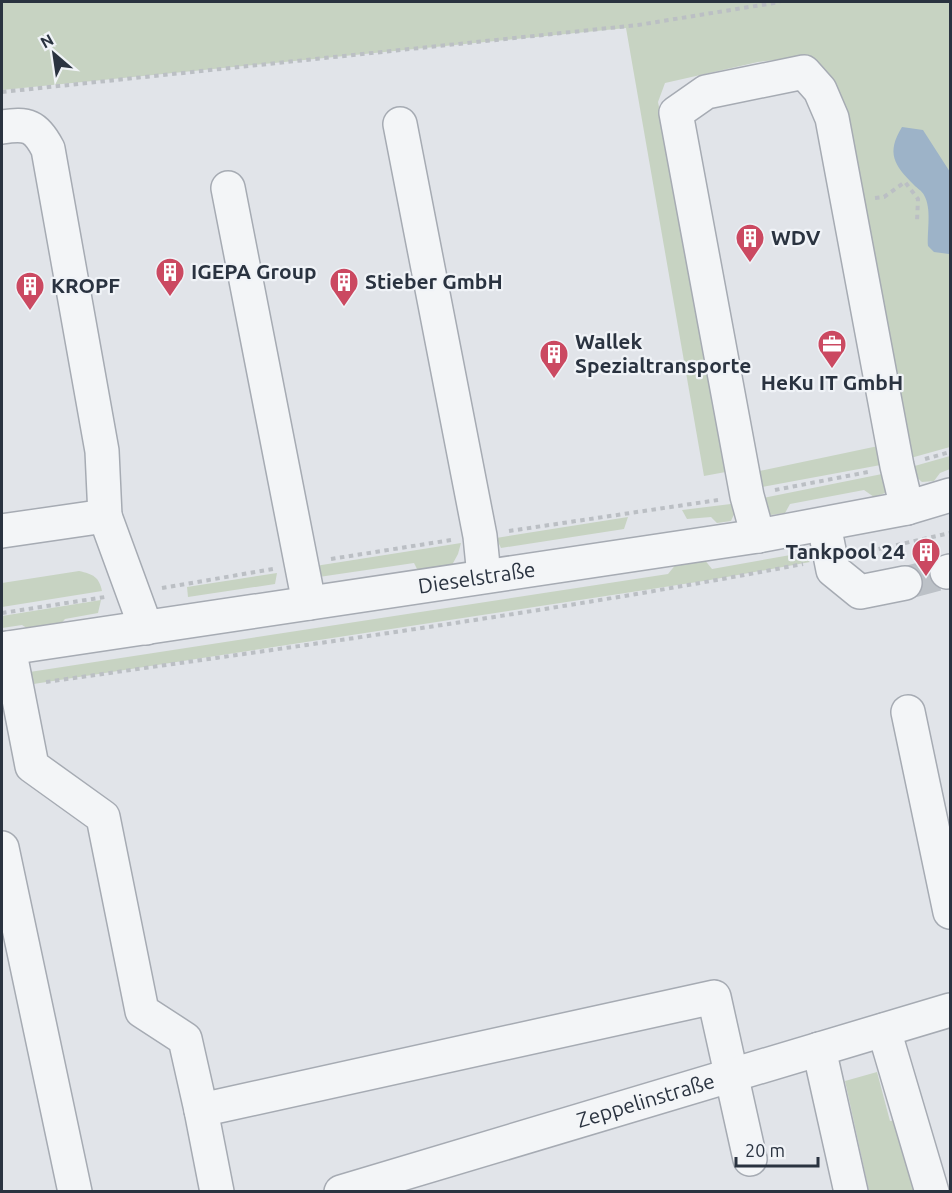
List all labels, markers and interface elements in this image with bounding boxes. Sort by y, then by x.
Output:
north arrow [24,24,84,84]
text: N [37,30,56,52]
building icon: WDV [734,222,766,264]
place label: WDV [771,225,821,249]
building icon: IGEPA Group [154,256,186,298]
place label: IGEPA Group [191,259,317,283]
building icon: Stieber GmbH [328,266,360,308]
place label: Stieber GmbH [365,269,503,293]
building icon: KROPF [14,270,46,312]
place label: KROPF [51,273,120,297]
office icon: HeKu IT GmbH [816,328,848,370]
place label: Wallek Spezialtransporte [575,329,751,377]
building icon: Wallek Spezialtransporte [538,338,570,380]
place label: HeKu IT GmbH [761,370,903,394]
building icon: Tankpool 24 [910,536,942,578]
place label: Tankpool 24 [785,539,905,563]
street label: Dieselstraße [416,556,537,598]
street label: Zeppelinstraße [574,1068,717,1132]
scale bar [736,1130,818,1168]
text: 20 m [745,1140,785,1160]

